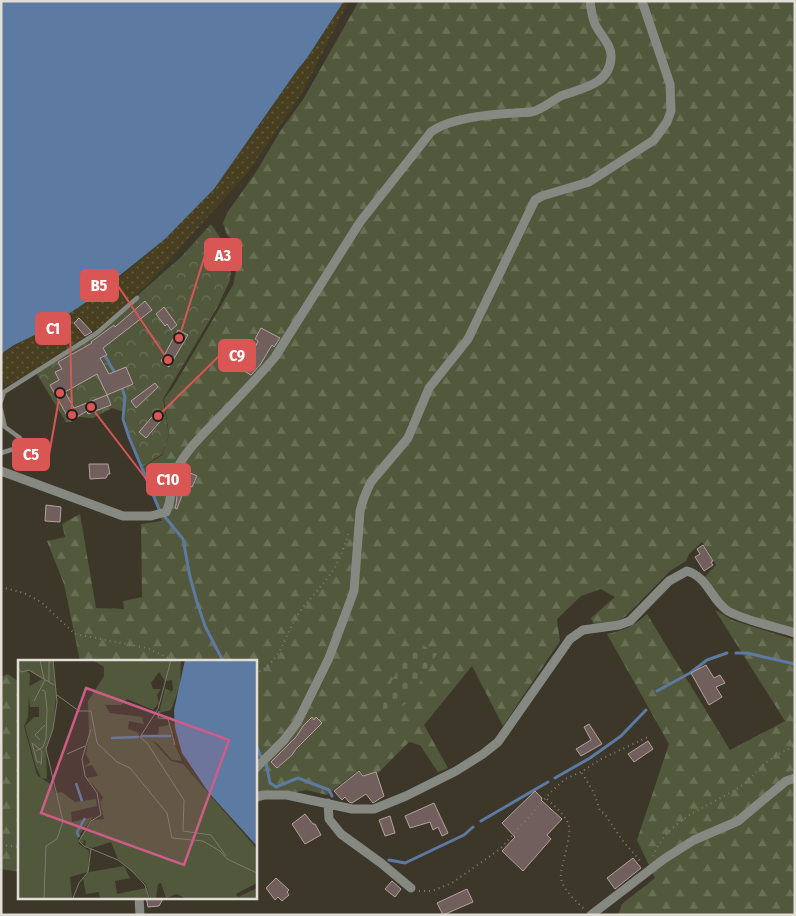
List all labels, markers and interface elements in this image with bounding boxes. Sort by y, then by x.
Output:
callout: A3 [205,239,241,270]
text: A3 [214,246,232,265]
callout: B5 [81,270,118,301]
text: B5 [91,276,107,295]
callout: C1 [36,313,70,344]
text: C1 [46,319,60,338]
callout: C9 [219,340,255,371]
text: C9 [229,346,245,365]
callout: C5 [13,439,49,470]
text: C5 [23,445,39,464]
callout: C10 [147,464,190,495]
text: C10 [157,470,180,489]
inset map [18,660,256,898]

